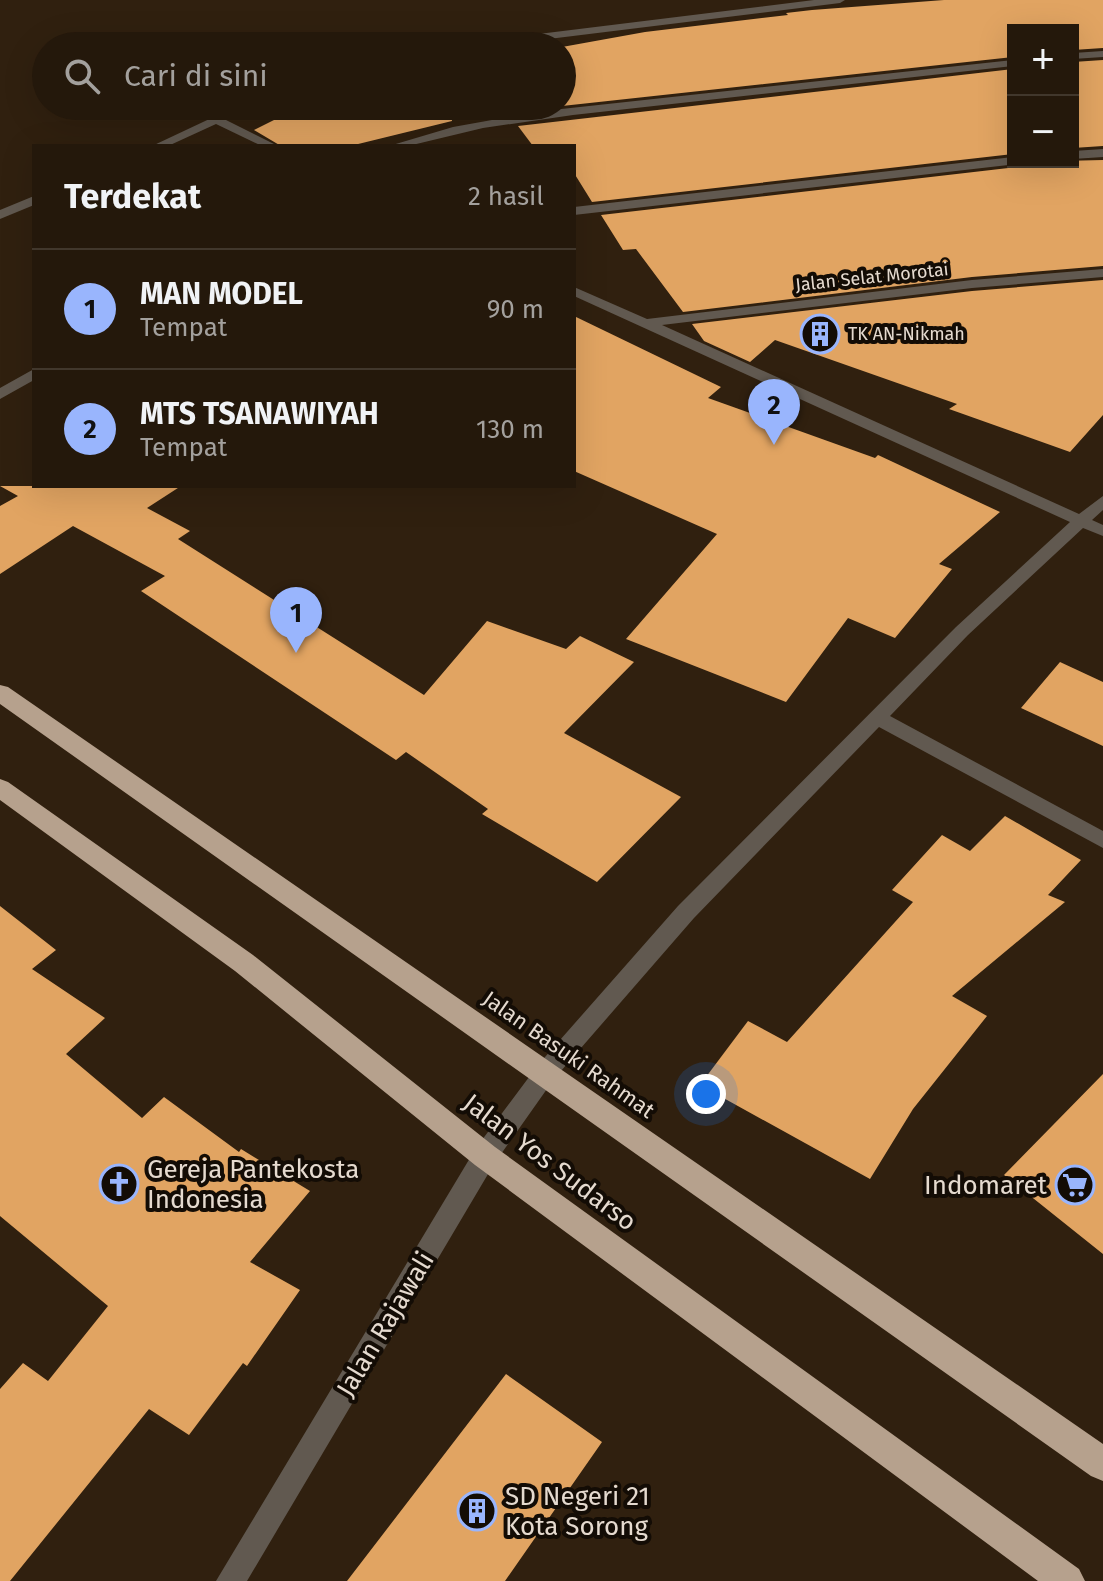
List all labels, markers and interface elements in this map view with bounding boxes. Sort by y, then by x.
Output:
map controls [1007,24,1079,168]
button: + [1007,24,1079,96]
search box [32,32,576,120]
icon: search [60,54,104,98]
text: Cari di sini [124,58,268,94]
button: − [1007,96,1079,168]
text: Terdekat [64,176,201,217]
text: 2 hasil [468,181,544,212]
street label: Jalan Selat Morotai [794,258,950,296]
text: MAN MODEL [140,276,303,312]
text: 1 [84,294,96,325]
text: 90 m [487,294,544,325]
text: Tempat [140,312,227,343]
building icon: TK AN-Nikmah [799,313,841,355]
place label: TK AN-Nikmah [848,323,965,345]
pin: 2 [748,379,800,445]
text: MTS TSANAWIYAH [140,396,379,432]
text: 2 [83,414,97,445]
text: 130 m [476,414,544,445]
text: Tempat [140,432,227,463]
pin: 1 [270,587,322,653]
street label: Jalan Basuki Rahmat [478,985,660,1124]
your location [686,1074,726,1114]
street label: Jalan Yos Sudarso [457,1087,642,1238]
place label: Gereja Pantekosta Indonesia [147,1154,359,1215]
church icon: Gereja Pantekosta Indonesia [98,1163,140,1205]
supermarket icon: Indomaret [1054,1164,1096,1206]
place label: Indomaret [924,1170,1048,1201]
street label: Jalan Rajawali [330,1246,441,1402]
place label: SD Negeri 21 Kota Sorong [505,1481,650,1542]
building icon: SD Negeri 21 Kota Sorong [456,1490,498,1532]

